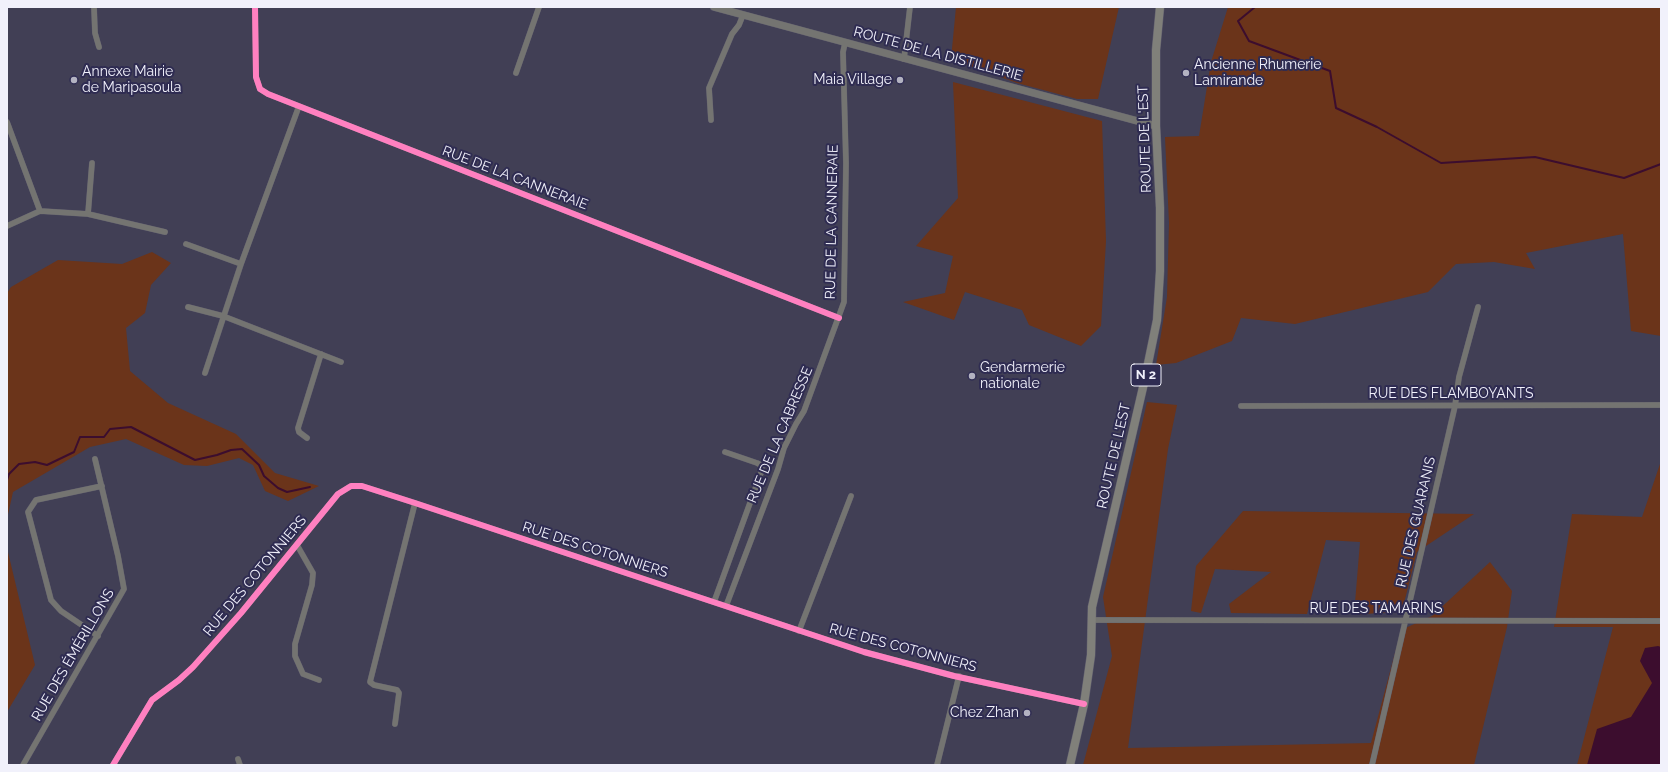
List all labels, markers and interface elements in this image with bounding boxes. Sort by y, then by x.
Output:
street label: ROUTE DE LA DISTILLERIE [852,23,1024,85]
place label: Ancienne Rhumerie Lamirande [1194,57,1322,90]
place label: Annexe Mairie de Maripasoula [82,64,181,96]
marker: Ancienne Rhumerie Lamirande [1181,68,1191,78]
place label: Maia Village [813,72,892,88]
marker: Annexe Mairie de Maripasoula [69,75,79,85]
marker: Maia Village [895,75,905,85]
street label: ROUTE DE L'EST [1135,85,1155,193]
street label: RUE DE LA CANNERAIE [440,142,590,214]
street label: RUE DE LA CANNERAIE [822,144,842,300]
place label: Gendarmerie nationale [980,360,1065,392]
street label: RUE DE LA CABRESSE [744,364,816,506]
road number: N 2 [1131,364,1161,386]
marker: Gendarmerie nationale [967,371,977,381]
street label: RUE DES FLAMBOYANTS [1369,386,1533,402]
street label: ROUTE DE L'EST [1094,401,1134,511]
street label: RUE DES GUARANIS [1393,455,1439,589]
street label: RUE DES COTONNIERS [200,512,310,640]
street label: RUE DES COTONNIERS [520,519,670,581]
street label: RUE DES ÉMÉRILLONS [28,586,118,724]
street label: RUE DES TAMARINS [1309,601,1443,617]
street label: RUE DES COTONNIERS [827,620,979,676]
place label: Chez Zhan [950,705,1019,721]
marker: Chez Zhan [1022,708,1032,718]

